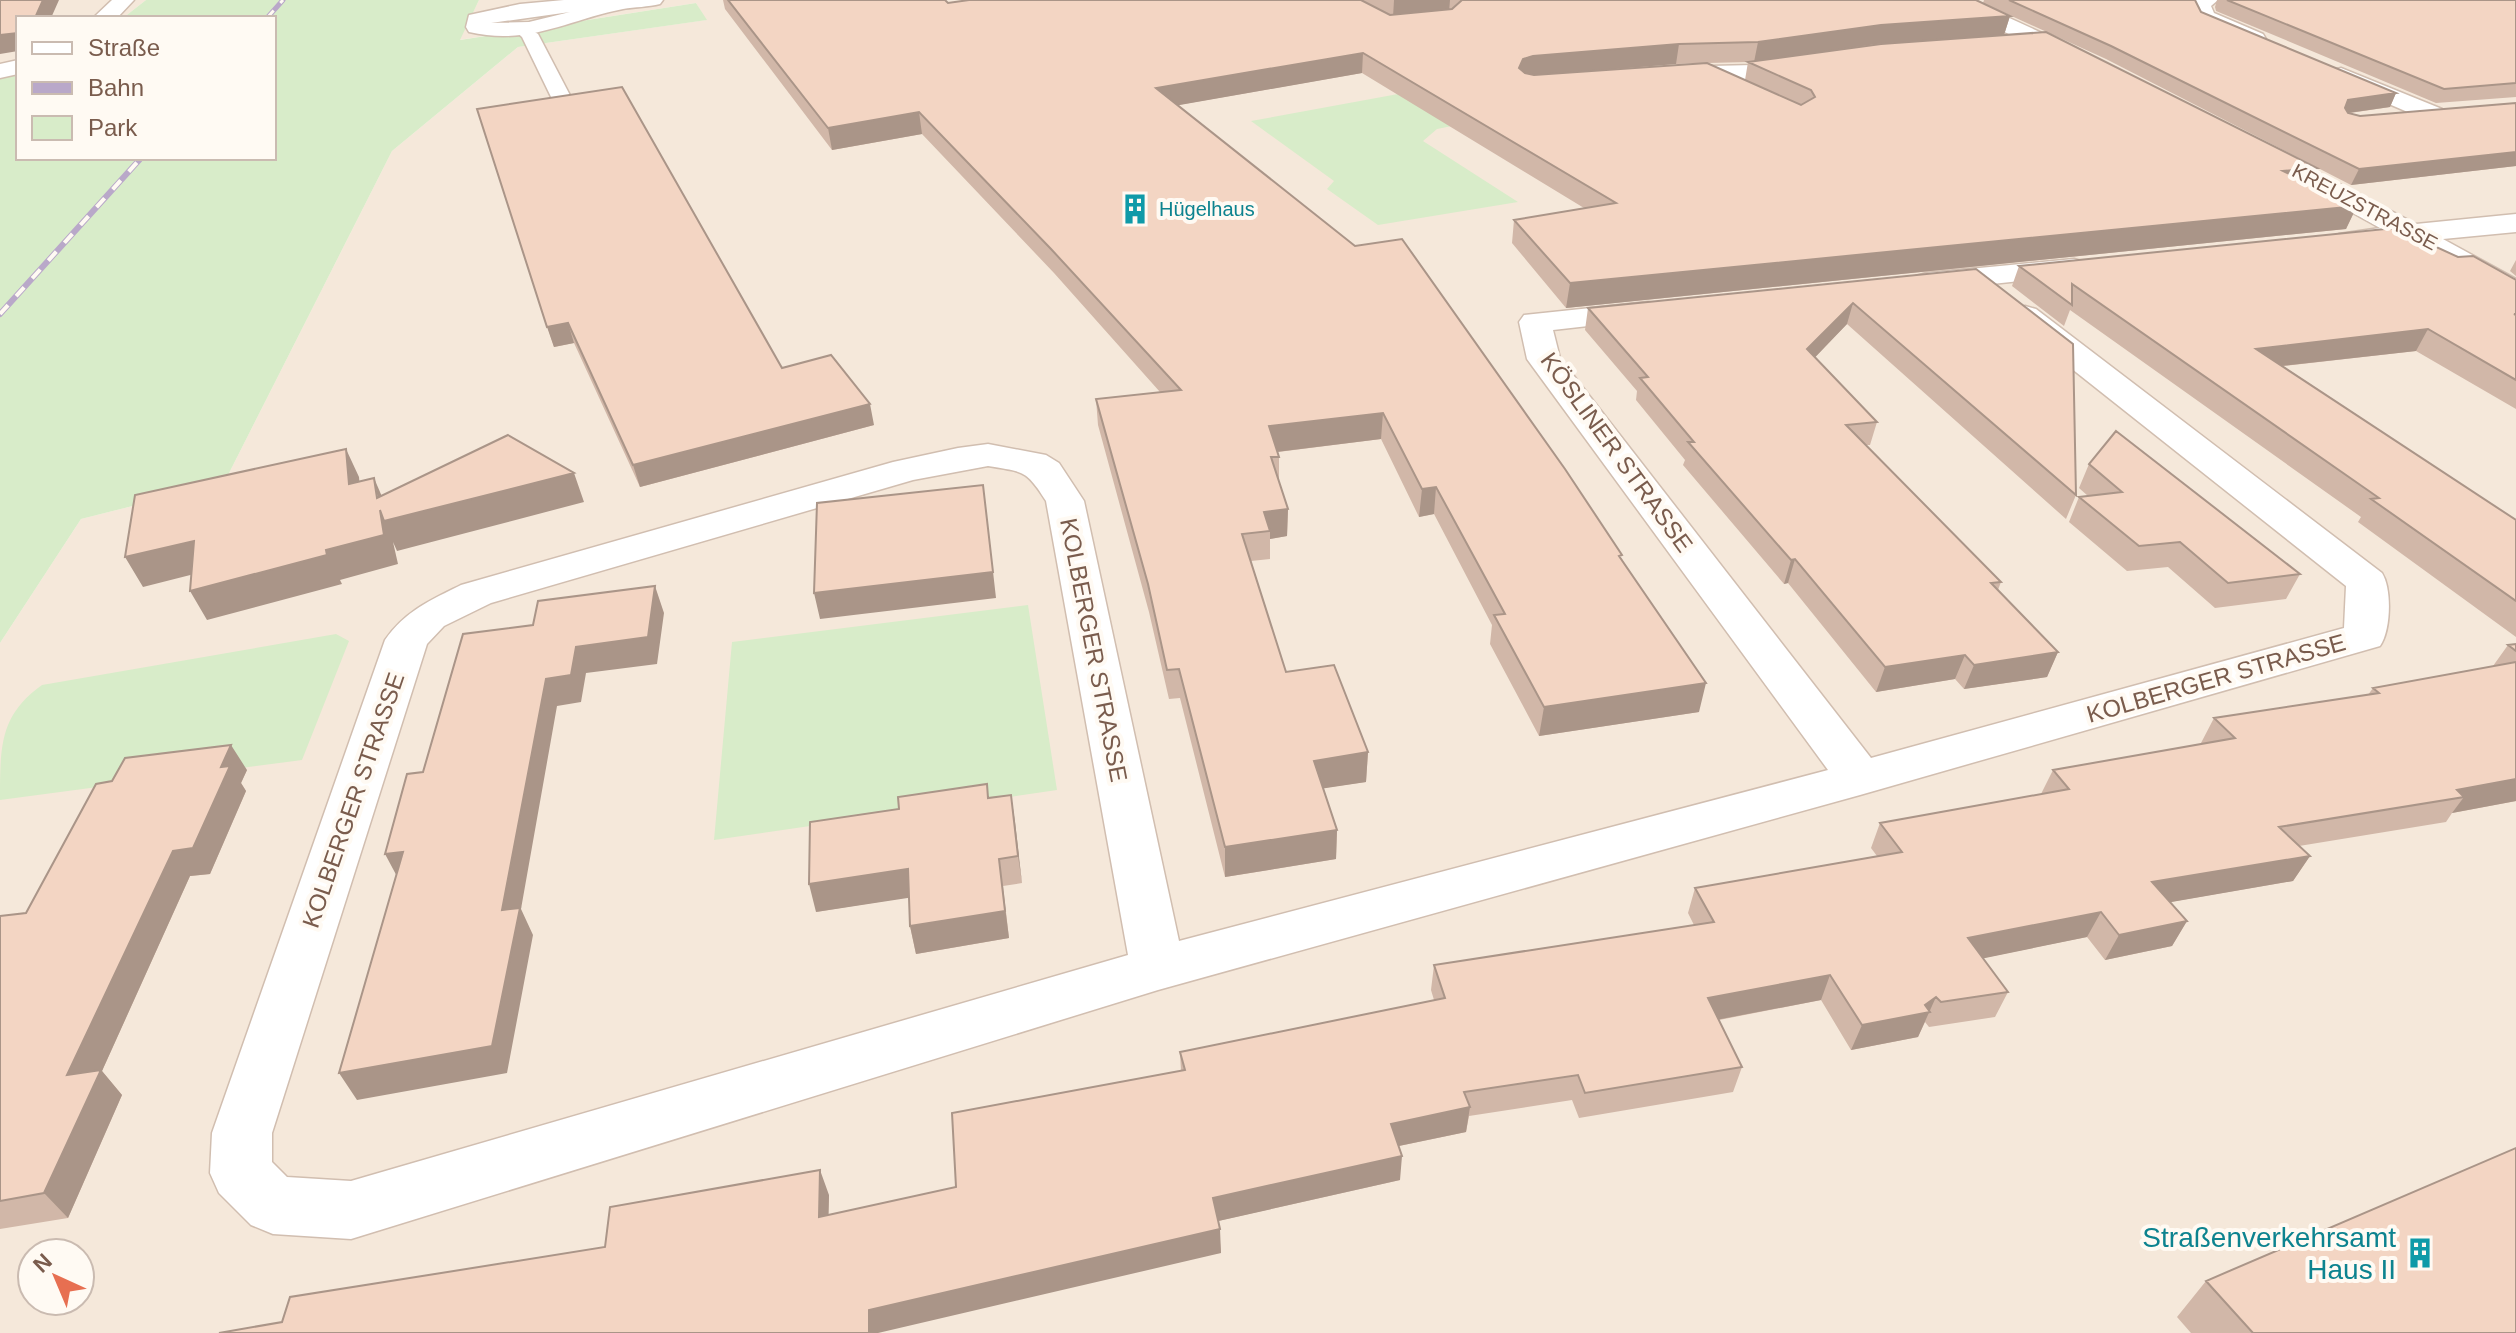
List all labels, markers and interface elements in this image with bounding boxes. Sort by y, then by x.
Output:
legend [16,16,276,160]
text: Straße [88,34,160,61]
text: Bahn [88,74,144,101]
text: Park [88,114,138,141]
street label: KREUZSTRASSE [2289,159,2441,255]
building icon: Hügelhaus [1118,192,1152,226]
place label: Hügelhaus [1159,198,1255,220]
street label: KÖSLINER STRASSE [1536,347,1698,557]
street label: KOLBERGER STRASSE [1055,516,1133,784]
street label: KOLBERGER STRASSE [2083,628,2349,728]
street label: KOLBERGER STRASSE [297,669,409,931]
place label: Straßenverkehrsamt Haus II [2142,1222,2396,1285]
building icon: Straßenverkehrsamt Haus II [2403,1236,2437,1270]
north arrow [16,1237,96,1317]
text: N [28,1248,57,1277]

